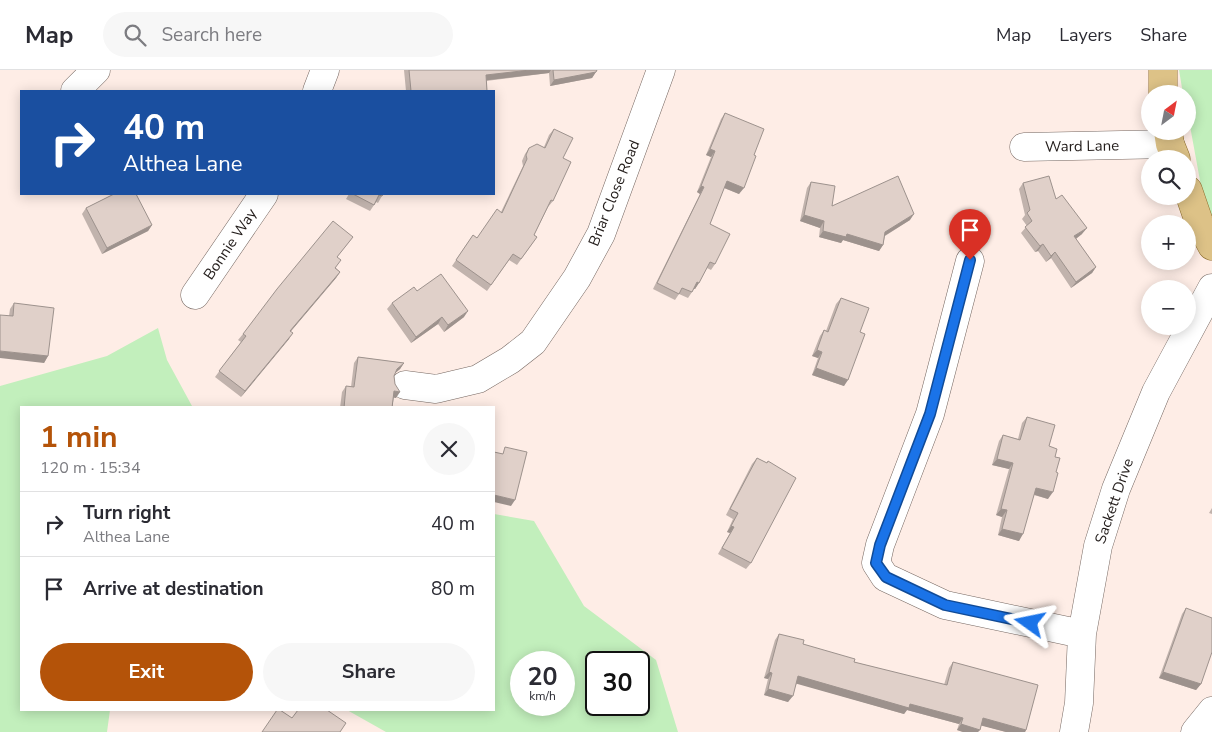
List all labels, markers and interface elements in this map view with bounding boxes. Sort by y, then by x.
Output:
search box [103,12,453,57]
text: Map [25,19,73,51]
icon: search [121,21,149,49]
text: Search here [161,22,262,48]
text: Map [996,23,1031,47]
text: Layers [1059,23,1112,47]
text: Share [1140,23,1187,47]
north arrow [1141,85,1196,140]
map controls [1141,85,1196,335]
text: 40 m [123,104,205,151]
icon: right [40,110,105,175]
street label: Ward Lane [1045,135,1119,157]
street label: Briar Close Road [584,137,644,249]
text: Althea Lane [123,149,242,179]
button: search [1141,150,1196,205]
street label: Bonnie Way [199,204,261,284]
pin [949,209,991,260]
button: + [1141,215,1196,270]
icon: arrive [956,216,984,244]
button: − [1141,280,1196,335]
text: 1 min [40,417,118,458]
button: close [423,423,475,475]
street label: Sackett Drive [1090,456,1138,546]
text: 120 m · 15:34 [40,457,141,479]
text: Turn right [83,500,170,526]
icon: right [40,510,68,538]
text: 40 m [431,511,475,537]
text: Althea Lane [83,526,170,548]
icon: arrive [40,575,68,603]
text: Arrive at destination [83,576,264,602]
text: 80 m [431,576,475,602]
position arrow [1003,596,1055,648]
button: Exit [40,643,253,701]
button: Share [263,643,475,701]
speed limit sign: 30 [585,651,650,716]
text: 20 [527,660,558,694]
text: km/h [529,688,556,704]

